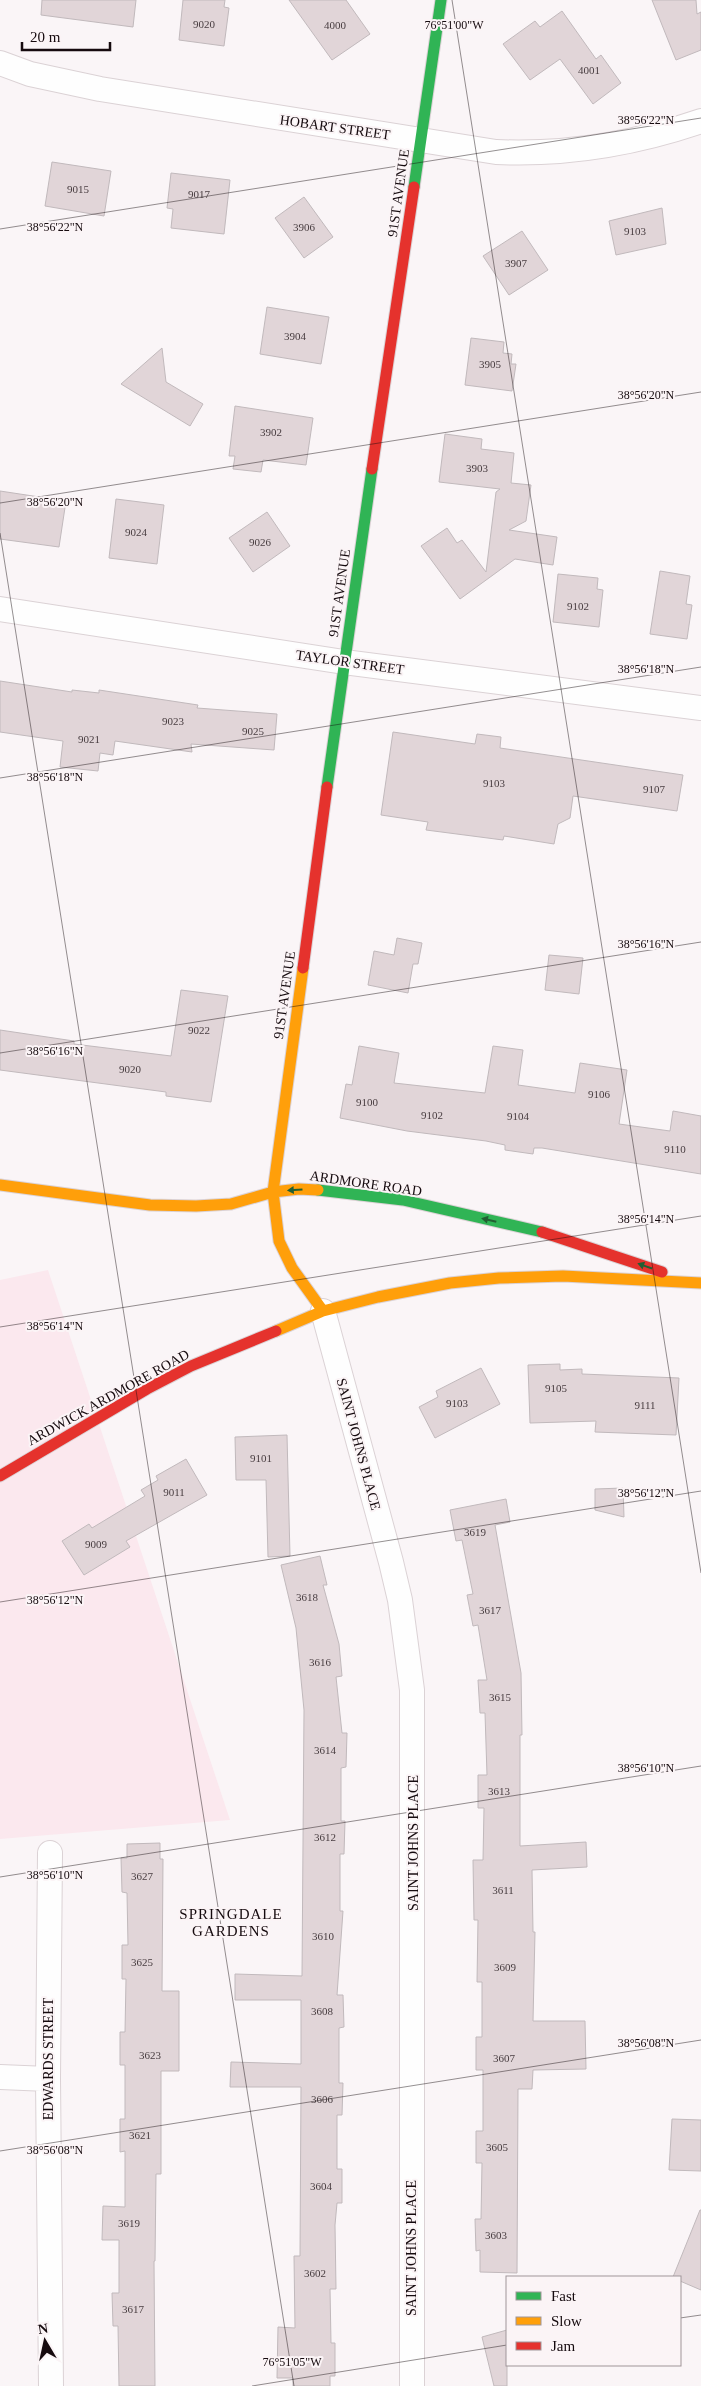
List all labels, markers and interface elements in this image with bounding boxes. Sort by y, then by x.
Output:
house number: 9020 [193,18,216,30]
text: 76°51'00"W [424,18,484,32]
house number: 4000 [324,19,347,31]
scale bar [22,20,110,52]
text: 20 m [30,29,61,45]
house number: 4001 [578,64,600,76]
street label: HOBART STREET [279,112,392,143]
text: 38°56'22"N [618,113,675,127]
street label: 91ST AVENUE [385,148,412,238]
house number: 9015 [67,183,90,195]
house number: 9017 [188,188,211,200]
text: 38°56'22"N [27,220,84,234]
house number: 3906 [293,221,316,233]
house number: 9103 [624,225,647,237]
house number: 3907 [505,257,528,269]
house number: 3904 [284,330,307,342]
house number: 3905 [479,358,502,370]
text: 38°56'20"N [618,388,675,402]
house number: 3902 [260,426,282,438]
house number: 3903 [466,462,489,474]
text: 38°56'20"N [27,495,84,509]
house number: 9024 [125,526,148,538]
house number: 9026 [249,536,272,548]
street label: 91ST AVENUE [326,548,353,638]
house number: 9102 [567,600,589,612]
street label: TAYLOR STREET [295,647,405,678]
text: 38°56'18"N [618,662,675,676]
house number: 9023 [162,715,185,727]
house number: 9025 [242,725,265,737]
house number: 9021 [78,733,100,745]
text: 38°56'18"N [27,770,84,784]
house number: 9103 [483,777,506,789]
house number: 9107 [643,783,666,795]
text: 38°56'16"N [618,937,675,951]
street label: 91ST AVENUE [271,950,298,1040]
house number: 9022 [188,1024,210,1036]
text: 38°56'16"N [27,1044,84,1058]
house number: 9020 [119,1063,142,1075]
house number: 9106 [588,1088,611,1100]
house number: 9100 [356,1096,379,1108]
house number: 9102 [421,1109,443,1121]
house number: 9104 [507,1110,530,1122]
house number: 9110 [664,1143,686,1155]
street label: ARDMORE ROAD [309,1168,423,1199]
one-way arrow [287,1186,303,1194]
text: 38°56'14"N [618,1212,675,1226]
one-way arrow [482,1216,497,1224]
one-way arrow [637,1262,652,1270]
text: 38°56'14"N [27,1319,84,1333]
street label: ARDWICK ARDMORE ROAD [25,1347,192,1448]
street label: SAINT JOHNS PLACE [334,1377,383,1512]
house number: 9105 [545,1382,568,1394]
house number: 9103 [446,1397,469,1409]
house number: 9111 [634,1399,656,1411]
house number: 9101 [250,1452,272,1464]
house number: 9011 [163,1486,185,1498]
text: 38°56'12"N [618,1486,675,1500]
house number: 3619 [464,1526,487,1538]
house number: 9009 [85,1538,108,1550]
house number: 3618 [296,1591,319,1603]
text: 38°56'12"N [27,1593,84,1607]
house number: 3617 [479,1604,502,1616]
house number: 3616 [309,1656,332,1668]
house number: 3615 [489,1691,512,1703]
house number: 3614 [314,1744,337,1756]
text: 38°56'10"N [618,1761,675,1775]
street label: SAINT JOHNS PLACE [406,1775,421,1911]
house number: 3613 [488,1785,511,1797]
house number: 3612 [314,1831,336,1843]
text: 38°56'10"N [27,1868,84,1882]
house number: 3627 [131,1870,154,1882]
house number: 3611 [492,1884,514,1896]
district label: SPRINGDALE GARDENS [179,1906,283,1939]
house number: 3610 [312,1930,335,1942]
house number: 3625 [131,1956,154,1968]
house number: 3609 [494,1961,517,1973]
street label: EDWARDS STREET [41,1997,56,2120]
house number: 3608 [311,2005,334,2017]
text: 38°56'08"N [618,2036,675,2050]
house number: 3623 [139,2049,162,2061]
house number: 3607 [493,2052,516,2064]
house number: 3606 [311,2093,334,2105]
house number: 3621 [129,2129,151,2141]
house number: 3605 [486,2141,509,2153]
text: 38°56'08"N [27,2143,84,2157]
house number: 3604 [310,2180,333,2192]
street label: SAINT JOHNS PLACE [404,2180,419,2316]
house number: 3619 [118,2217,141,2229]
house number: 3603 [485,2229,508,2241]
house number: 3602 [304,2267,326,2279]
legend [506,2276,681,2366]
text: Fast [551,2288,577,2304]
house number: 3617 [122,2303,145,2315]
text: Slow [551,2313,582,2329]
north arrow [20,2316,70,2366]
text: N [37,2320,49,2337]
text: Jam [551,2338,575,2354]
text: 76°51'05"W [262,2355,322,2369]

